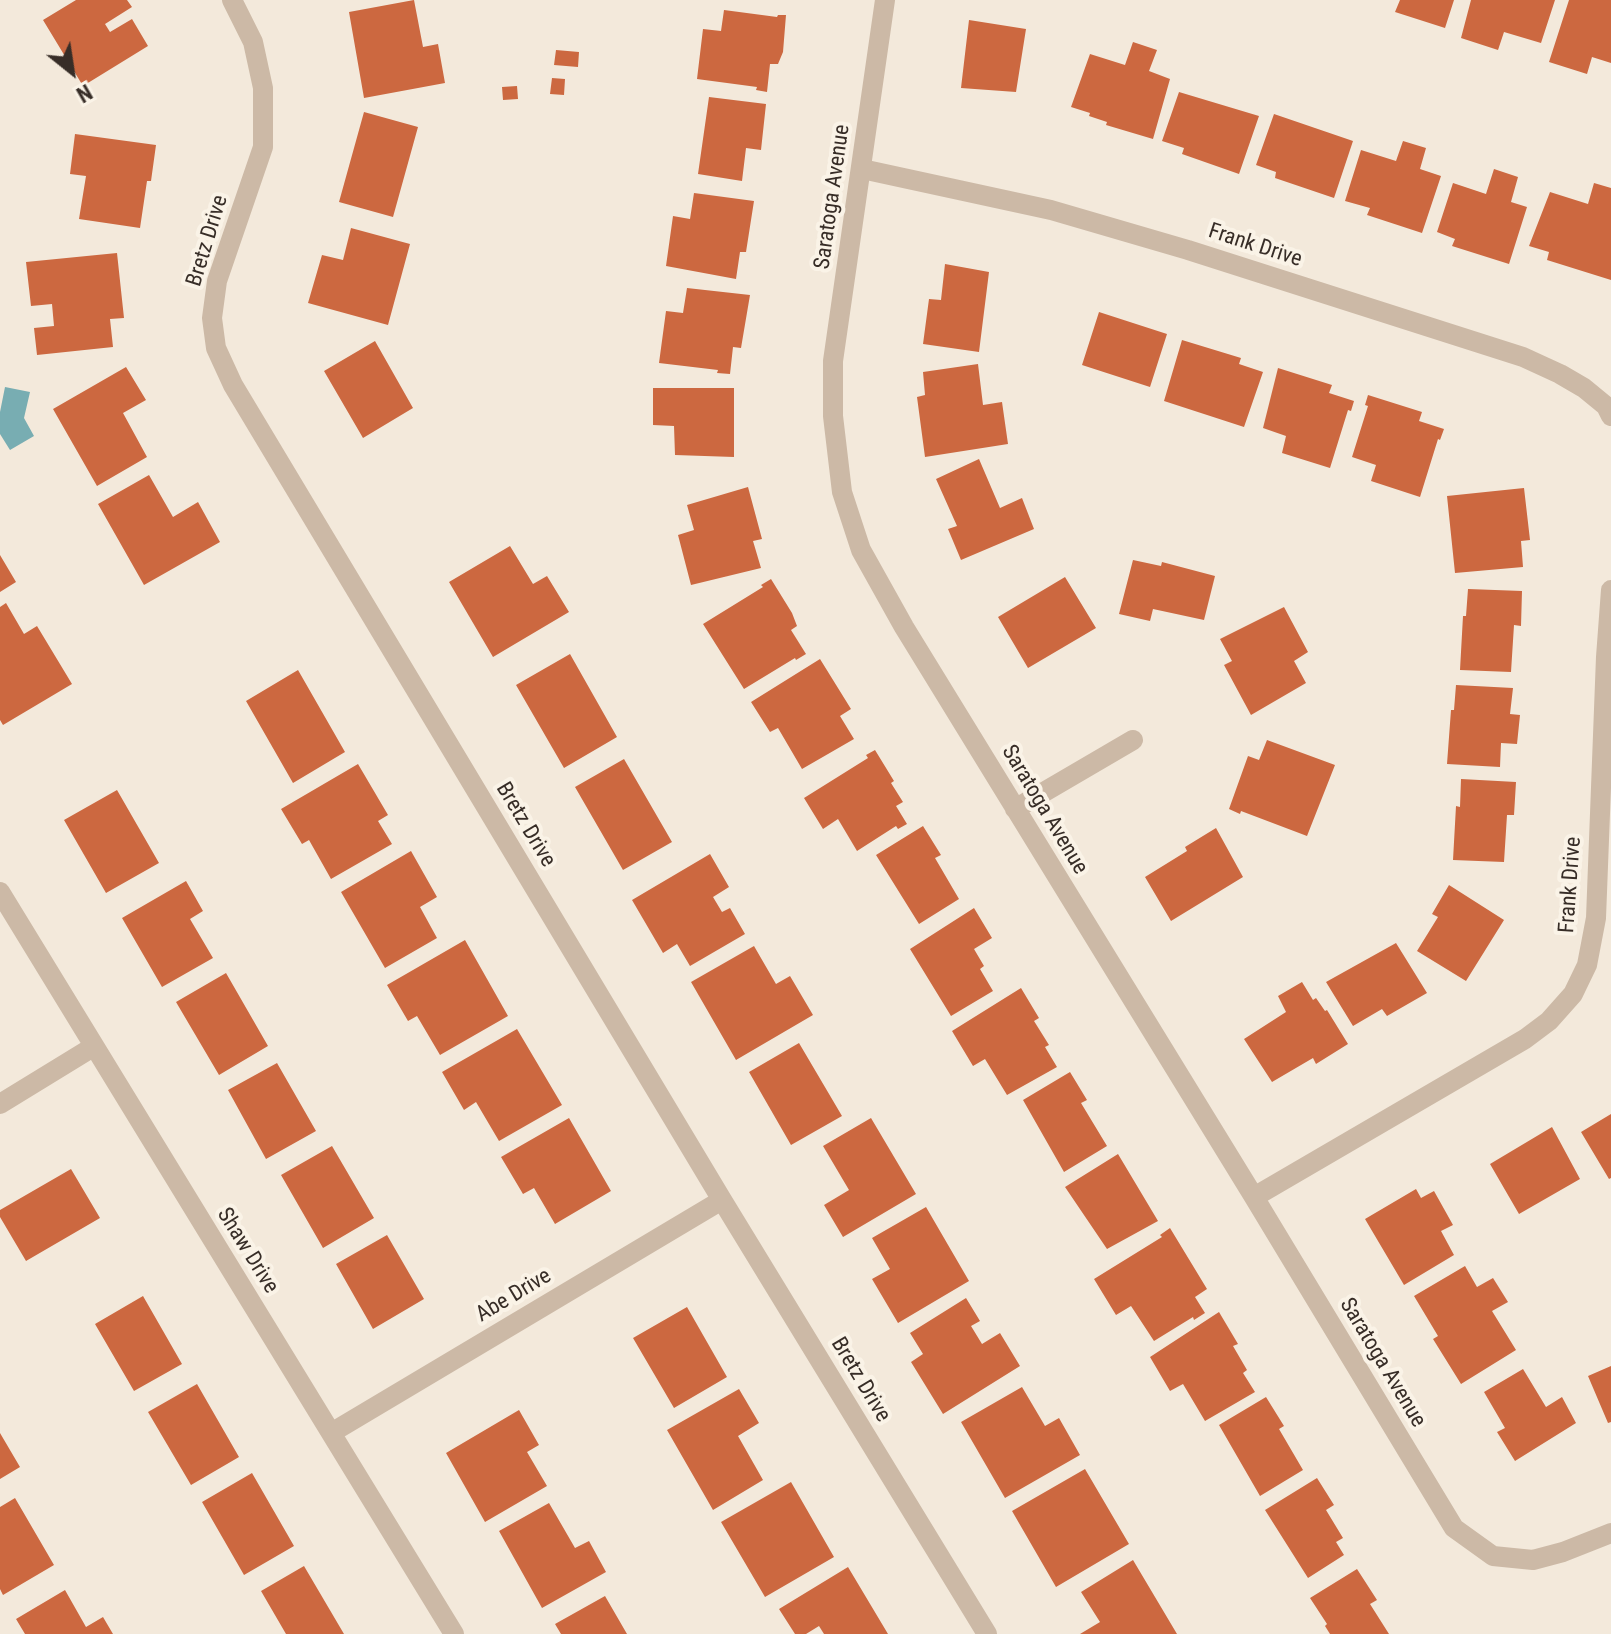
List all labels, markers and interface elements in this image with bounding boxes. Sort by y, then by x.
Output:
north arrow [32,32,112,112]
text: N [72,79,96,107]
street label: Saratoga Avenue [810,123,856,271]
street label: Bretz Drive [182,192,234,290]
street label: Frank Drive [1205,219,1305,273]
street label: Saratoga Avenue [995,741,1093,879]
street label: Bretz Drive [489,778,561,872]
street label: Frank Drive [1554,836,1588,934]
street label: Shaw Drive [210,1203,284,1299]
street label: Abe Drive [472,1263,556,1329]
street label: Saratoga Avenue [1333,1294,1431,1432]
street label: Bretz Drive [824,1333,896,1427]

